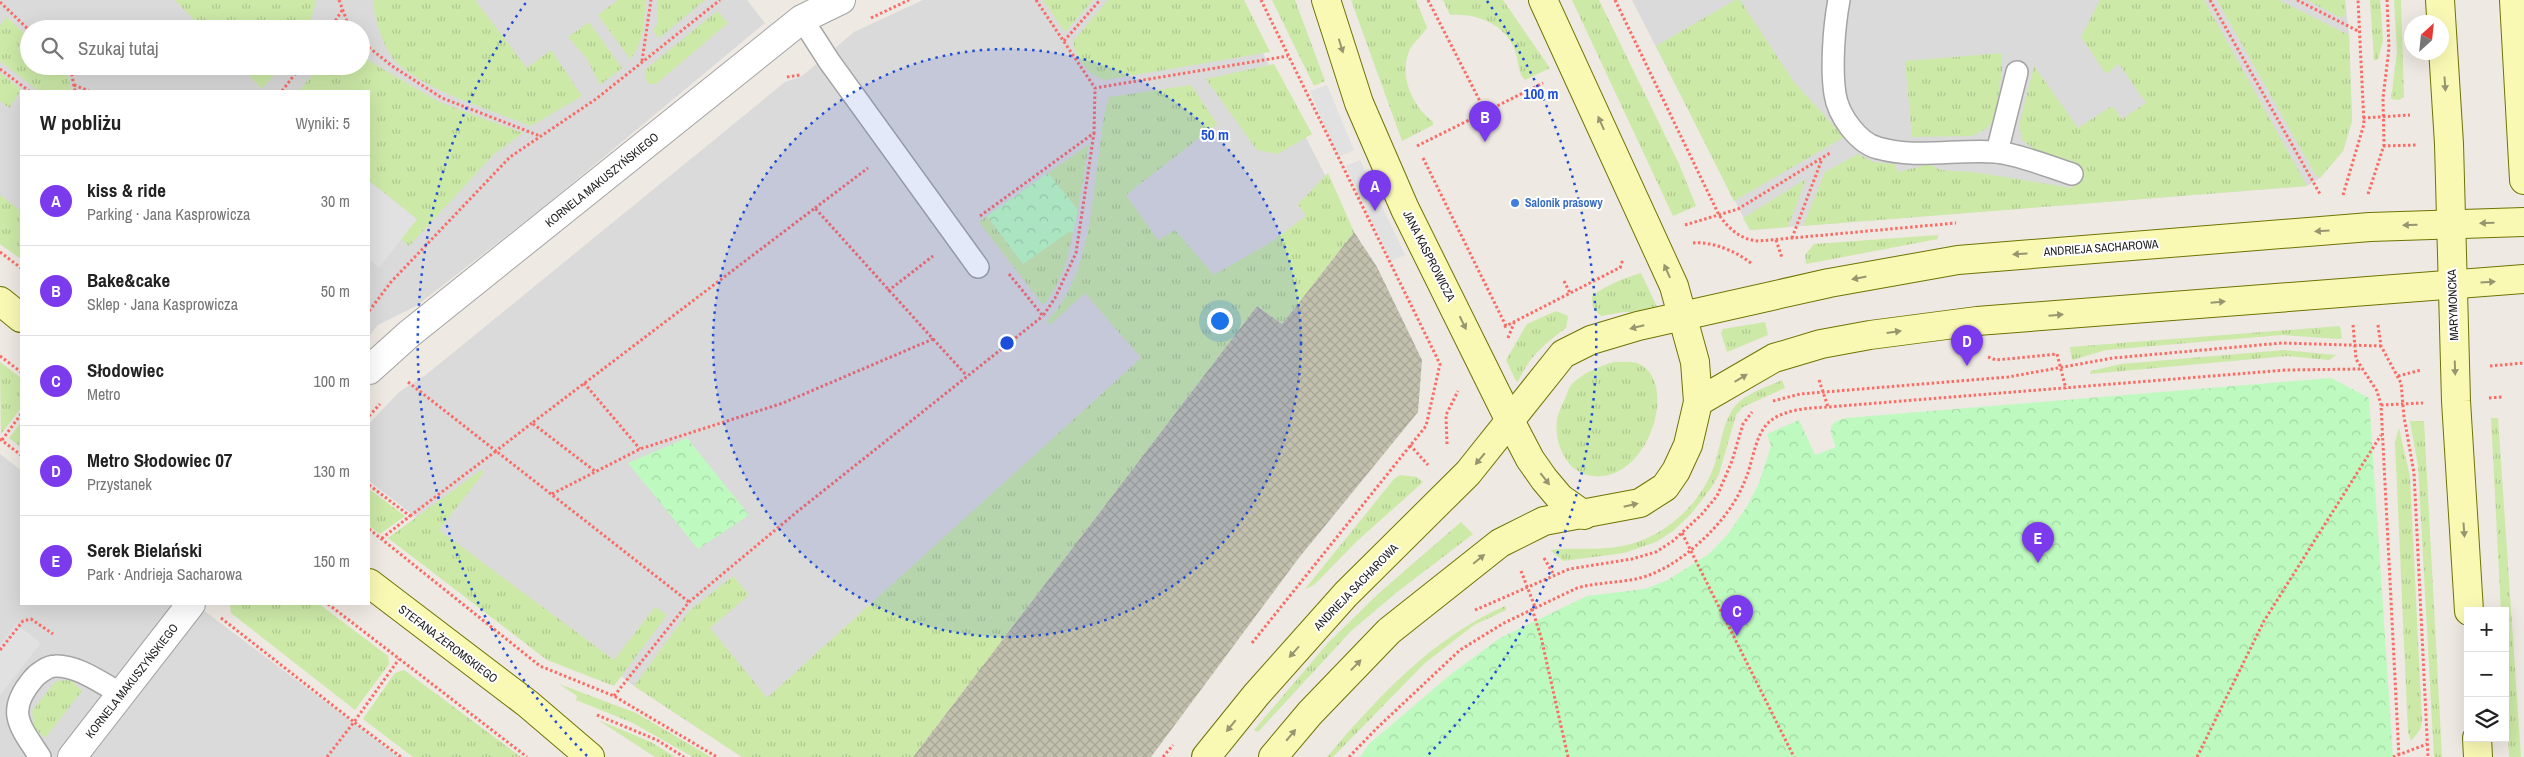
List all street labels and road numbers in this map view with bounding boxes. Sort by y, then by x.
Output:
street label: KORNELA MAKUSZYŃSKIEGO [542,129,662,231]
street label: JANA KASPROWICZA [1399,208,1459,305]
street label: ANDRIEJA SACHAROWA [2042,236,2159,260]
street label: MARYMONCKA [2444,269,2462,341]
street label: ANDRIEJA SACHAROWA [1310,540,1402,635]
street label: STEFANA ŻEROMSKIEGO [395,601,501,687]
street label: KORNELA MAKUSZYŃSKIEGO [82,620,182,742]

